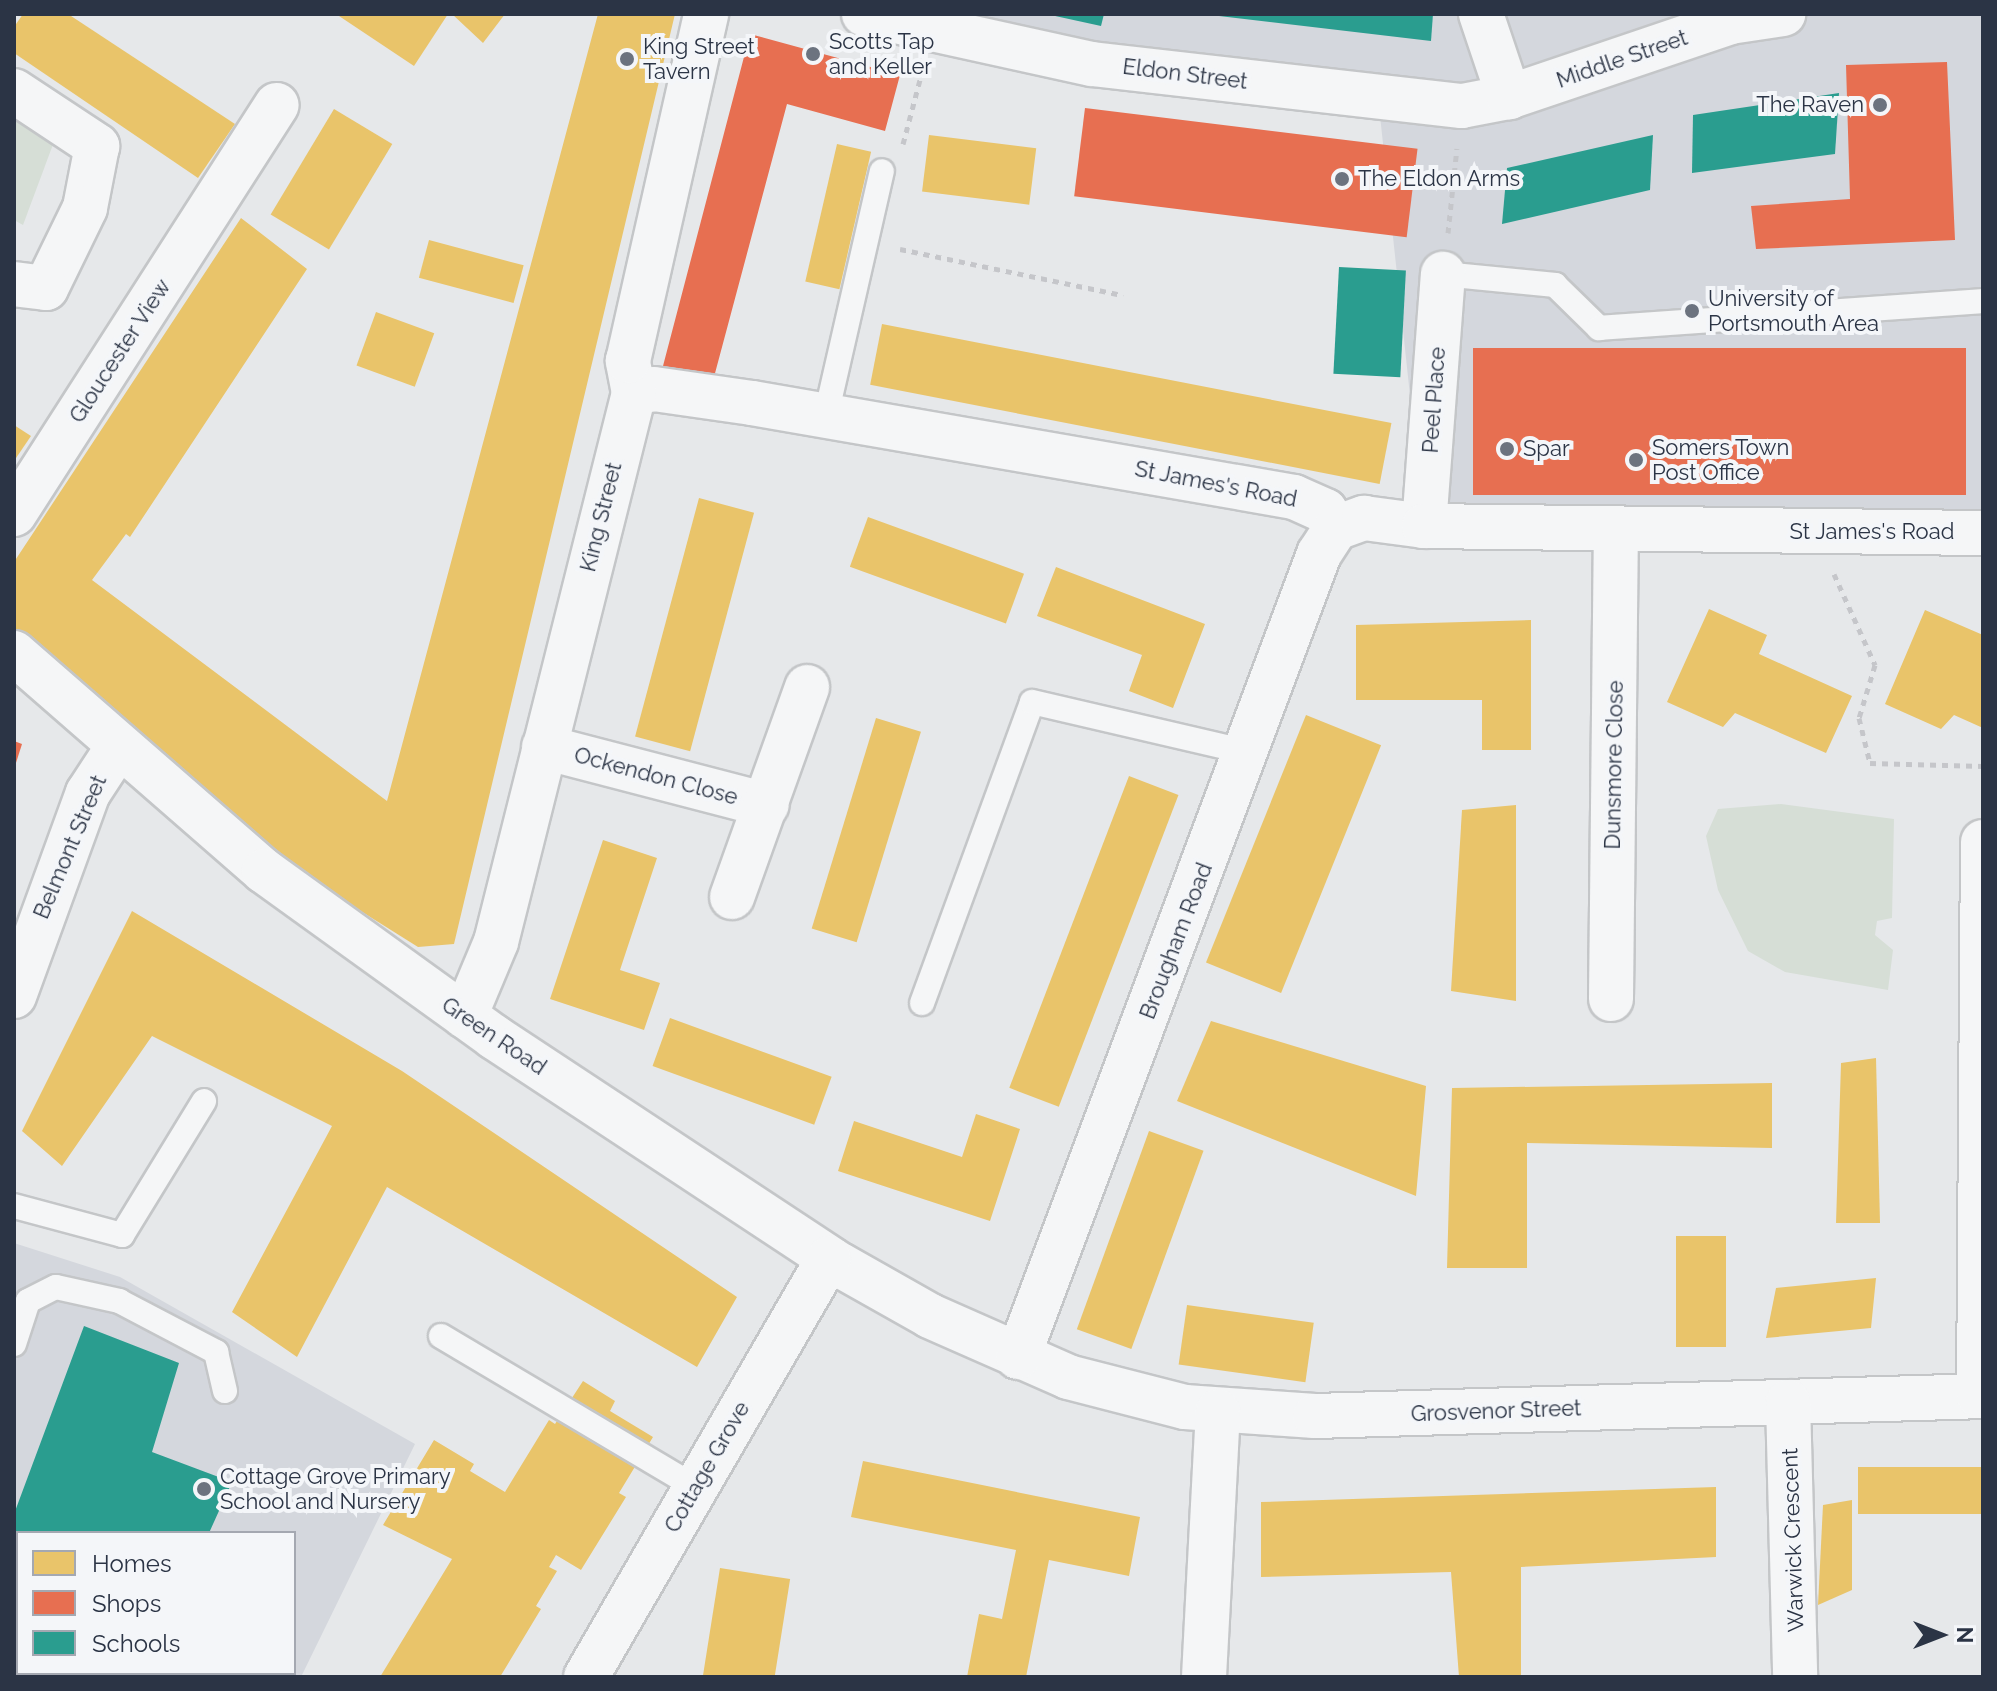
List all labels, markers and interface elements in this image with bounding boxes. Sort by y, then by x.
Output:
street label: Middle Street [1553,24,1691,94]
place label: Scotts Tap and Keller [829,28,935,80]
place label: King Street Tavern [643,33,755,84]
marker: Scotts Tap and Keller [804,45,822,63]
marker: King Street Tavern [618,50,636,68]
street label: Eldon Street [1121,53,1249,95]
place label: The Raven [1756,92,1864,118]
marker: The Raven [1871,96,1889,114]
place label: The Eldon Arms [1358,166,1521,192]
marker: The Eldon Arms [1333,170,1351,188]
street label: Gloucester View [63,274,177,428]
place label: University of Portsmouth Area [1708,285,1880,336]
marker: University of Portsmouth Area [1683,302,1701,320]
street label: Peel Place [1417,345,1451,455]
place label: Somers Town Post Office [1652,434,1790,486]
place label: Spar [1523,436,1570,462]
marker: Spar [1498,440,1516,458]
marker: Somers Town Post Office [1627,451,1645,469]
street label: St James's Road [1132,455,1300,513]
street label: King Street [575,459,627,575]
street label: St James's Road [1789,519,1955,545]
street label: Dunsmore Close [1599,680,1629,850]
street label: Ockendon Close [571,741,741,811]
street label: Belmont Street [28,771,112,923]
street label: Brougham Road [1134,859,1218,1023]
street label: Green Road [437,991,551,1081]
street label: Grosvenor Street [1410,1395,1582,1427]
street label: Cottage Grove [659,1397,755,1537]
street label: Warwick Crescent [1777,1447,1809,1633]
place label: Cottage Grove Primary School and Nursery [220,1463,451,1514]
marker: Cottage Grove Primary School and Nursery [195,1480,213,1498]
legend [16,1531,296,1675]
text: Homes [92,1549,172,1578]
text: Shops [92,1589,161,1618]
north arrow [1901,1595,1981,1675]
text: N [1952,1627,1978,1643]
text: Schools [92,1629,180,1658]

